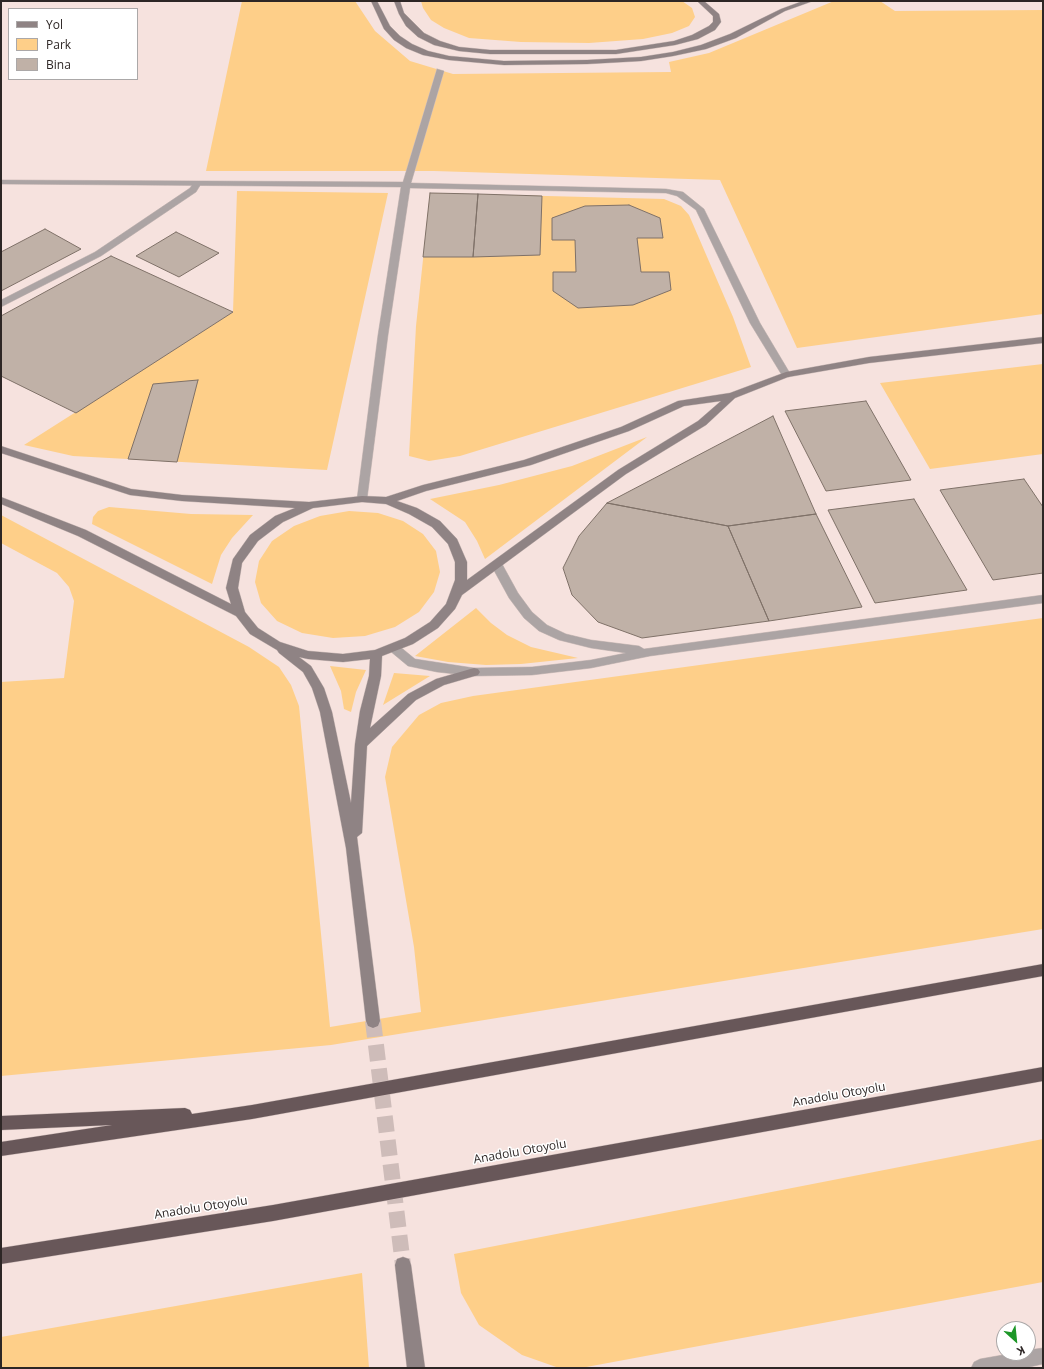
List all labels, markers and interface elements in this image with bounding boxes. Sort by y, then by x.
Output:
legend [8,8,138,80]
text: Yol [46,16,63,33]
text: Park [46,36,71,53]
text: Bina [46,56,71,73]
street label: Anadolu Otoyolu [791,1080,887,1110]
street label: Anadolu Otoyolu [472,1137,568,1167]
street label: Anadolu Otoyolu [153,1194,249,1222]
north arrow [996,1321,1036,1361]
text: K [1015,1343,1028,1360]

